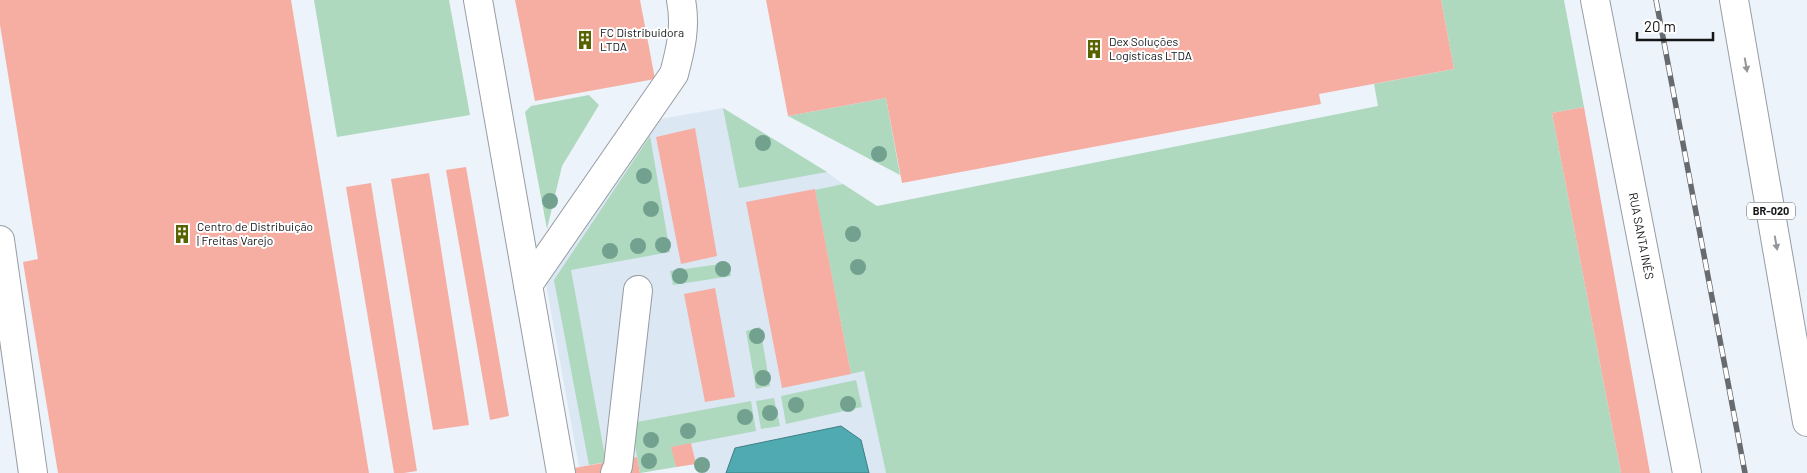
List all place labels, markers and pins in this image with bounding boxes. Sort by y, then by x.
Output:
place label: FC Distribuidora LTDA [600,25,684,53]
building icon: FC Distribuidora LTDA [574,29,596,51]
place label: Dex Soluções Logísticas LTDA [1109,34,1192,62]
building icon: Dex Soluções Logísticas LTDA [1083,38,1105,60]
place label: Centro de Distribuição | Freitas Varejo [197,219,313,247]
building icon: Centro de Distribuição | Freitas Varejo [171,223,193,245]

